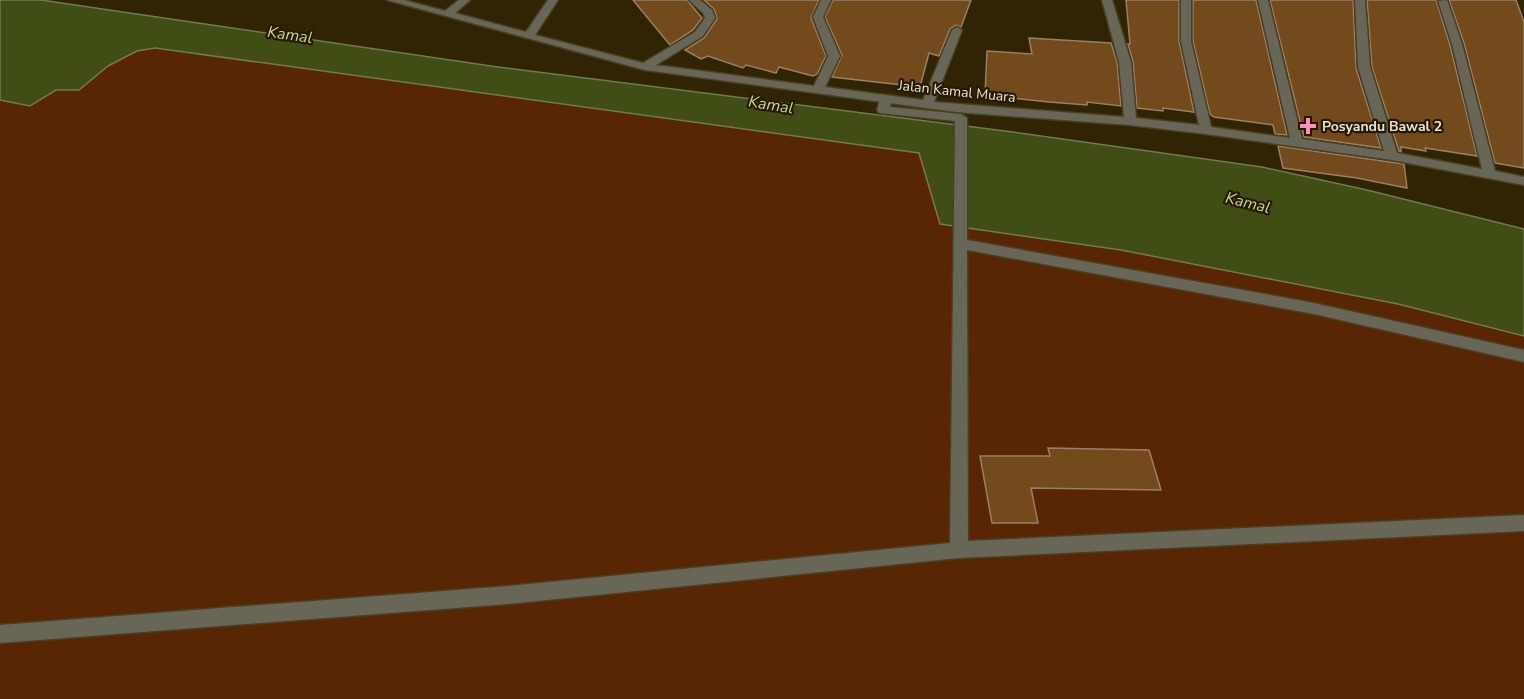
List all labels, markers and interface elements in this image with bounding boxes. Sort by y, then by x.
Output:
water label: Kamal [266,21,314,49]
street label: Jalan Kamal Muara [896,76,1017,107]
water label: Kamal [747,91,795,119]
marker: Posyandu Bawal 2 [1299,117,1317,135]
place label: Posyandu Bawal 2 [1322,117,1442,136]
water label: Kamal [1223,187,1273,219]

